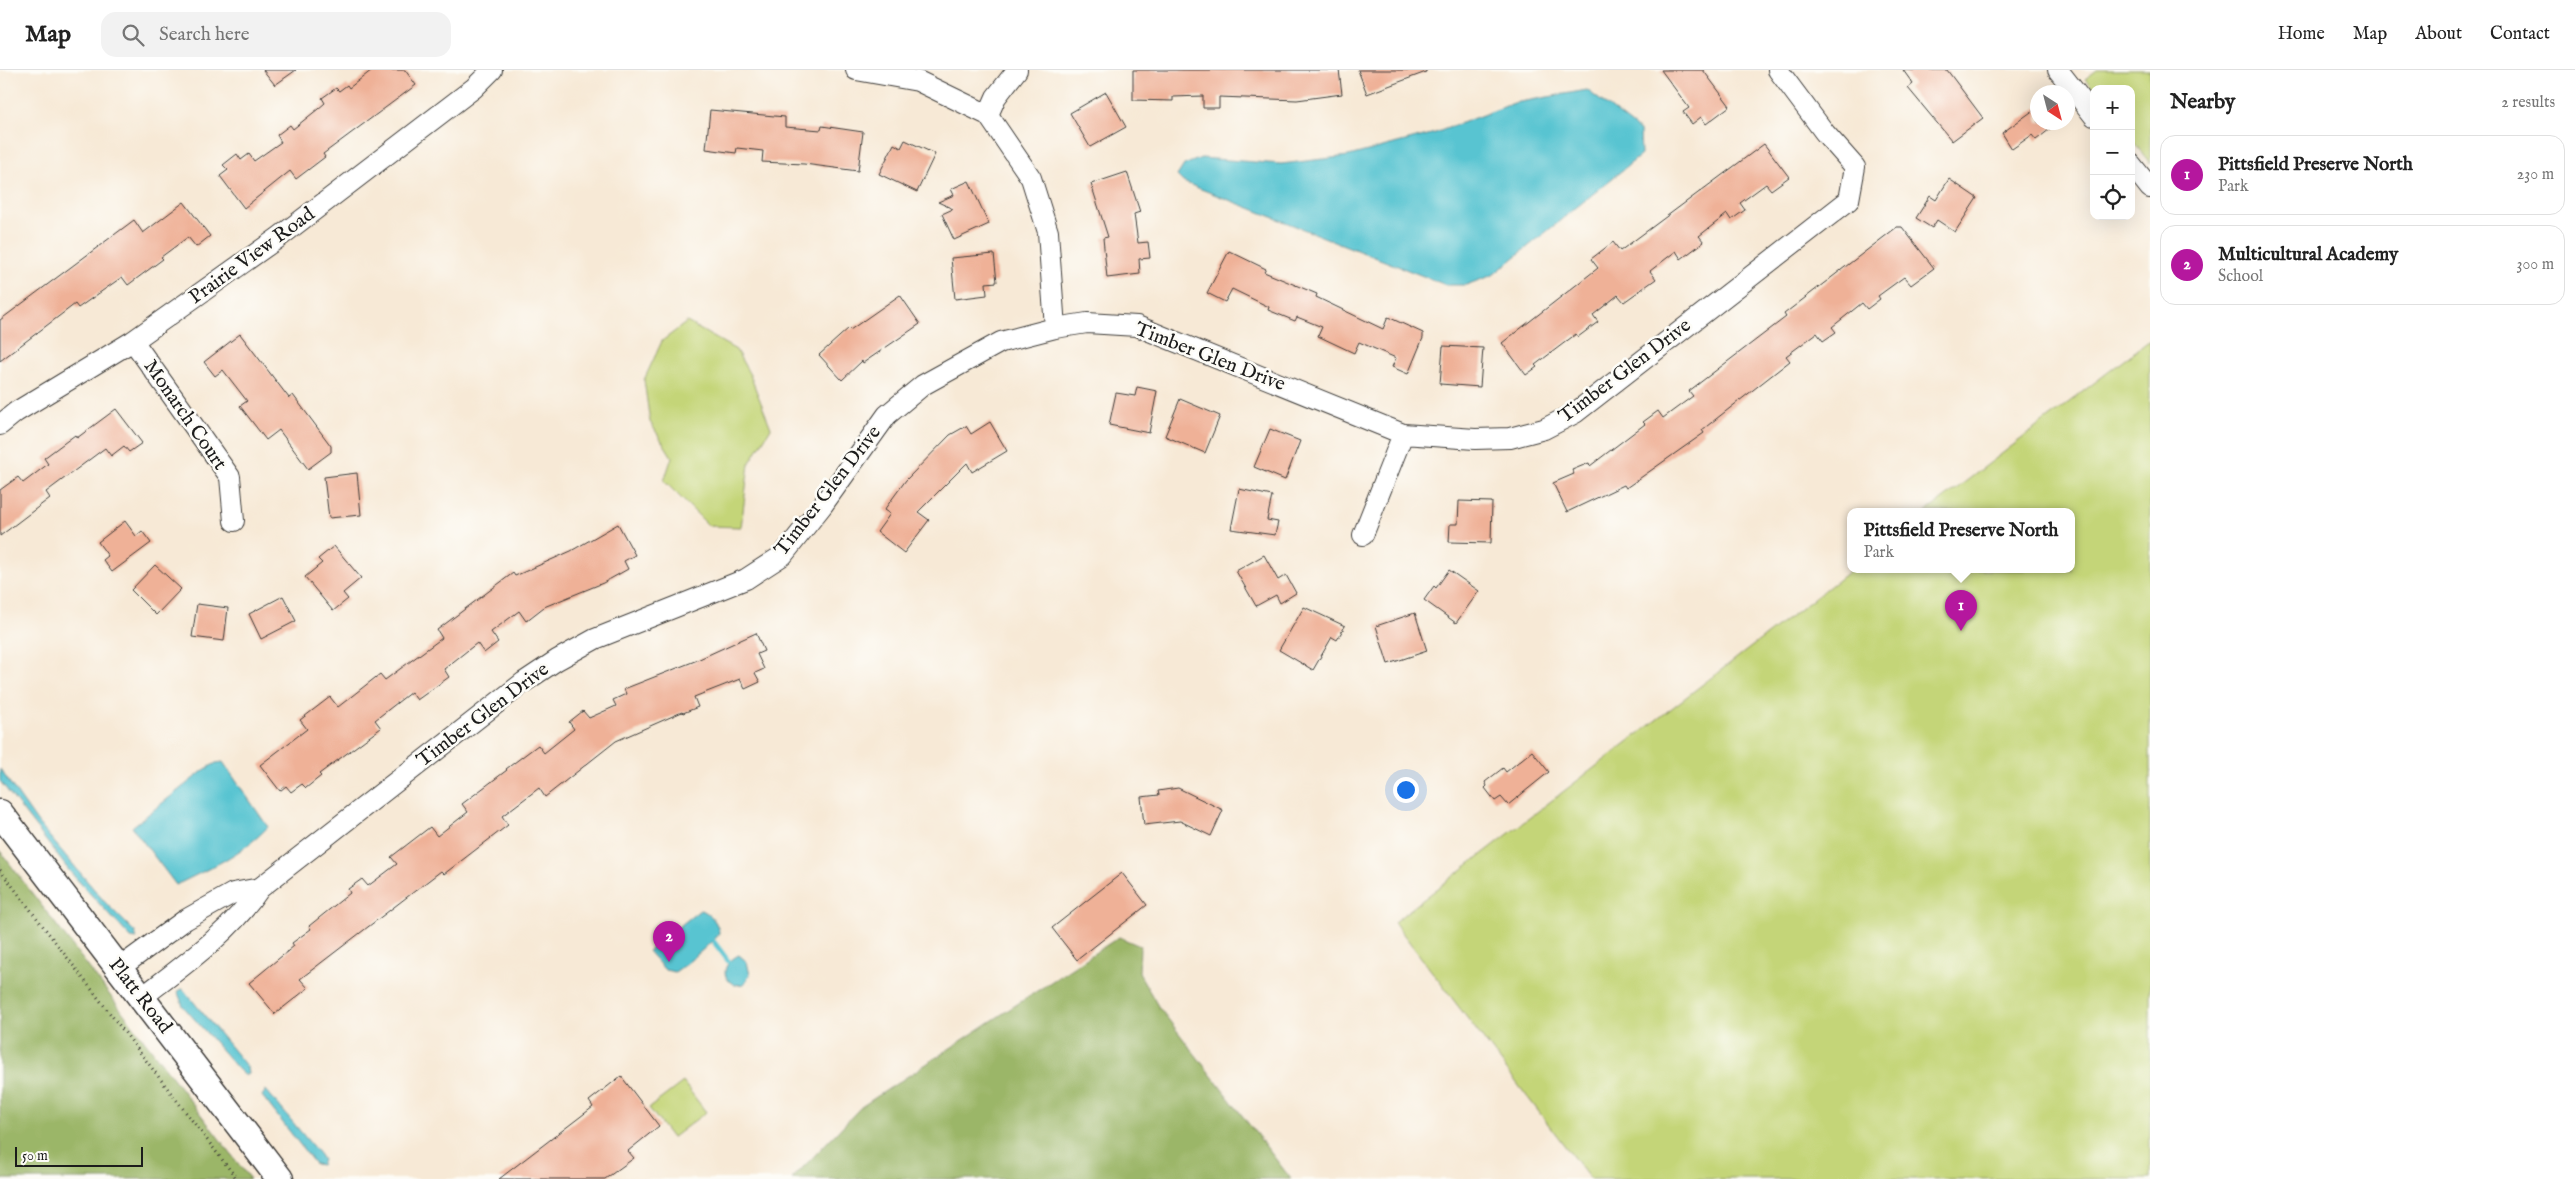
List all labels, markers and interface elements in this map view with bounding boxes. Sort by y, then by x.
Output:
search box [101,12,451,57]
text: Map [25,19,71,50]
icon: search [119,21,147,49]
text: Search here [159,23,250,47]
text: Home [2278,23,2325,46]
text: Map [2353,23,2387,46]
text: About [2415,23,2462,46]
text: Contact [2490,23,2550,46]
north arrow [2030,85,2075,130]
map controls [2090,85,2135,220]
button: + [2090,85,2135,130]
text: Nearby [2170,89,2235,116]
text: 2 results [2501,93,2555,113]
button: − [2090,130,2135,175]
text: Pittsfield Preserve North [2218,153,2413,177]
text: 1 [2184,165,2190,185]
text: 230 m [2517,165,2554,185]
button: locate [2090,175,2135,220]
text: Park [2218,177,2248,197]
street label: Prairie View Road [184,202,320,310]
text: Multicultural Academy [2218,243,2398,267]
text: 2 [2183,255,2191,275]
text: 300 m [2516,255,2554,275]
text: School [2218,267,2263,287]
street label: Timber Glen Drive [1554,313,1696,429]
street label: Timber Glen Drive [1131,317,1289,397]
street label: Monarch Court [138,355,232,475]
street label: Timber Glen Drive [769,421,887,561]
popup [1847,508,2075,573]
text: Pittsfield Preserve North [1864,519,2058,543]
text: Park [1864,543,1894,563]
pin: 1 [1945,590,1977,631]
street label: Timber Glen Drive [412,657,554,773]
your location [1393,777,1419,803]
pin: 2 [653,921,685,962]
street label: Platt Road [103,953,177,1039]
scale bar [15,1144,142,1167]
text: 50 m [22,1147,48,1165]

